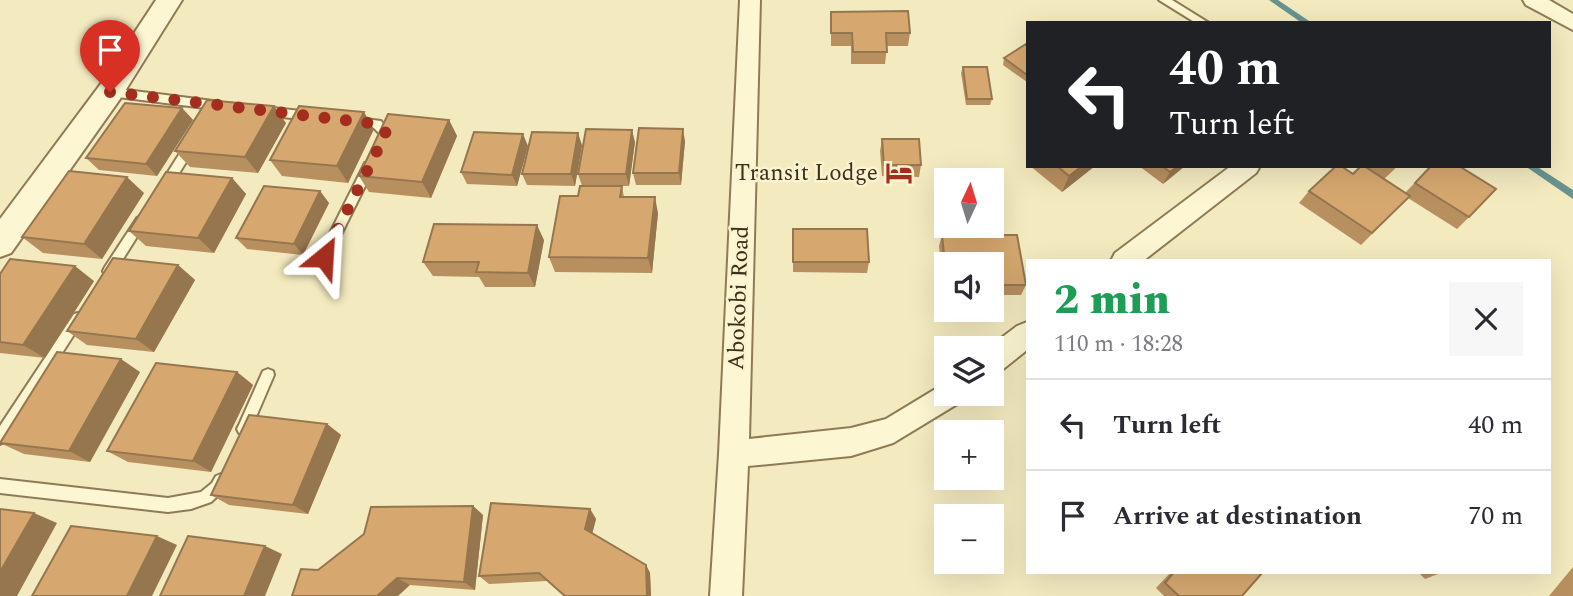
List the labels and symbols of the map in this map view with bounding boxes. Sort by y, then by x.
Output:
pin [80,20,140,92]
place label: Transit Lodge [735,156,878,191]
hotel icon: Transit Lodge [884,158,914,188]
north arrow [934,168,1004,238]
position arrow [287,220,361,294]
street label: Abokobi Road [719,225,759,371]

